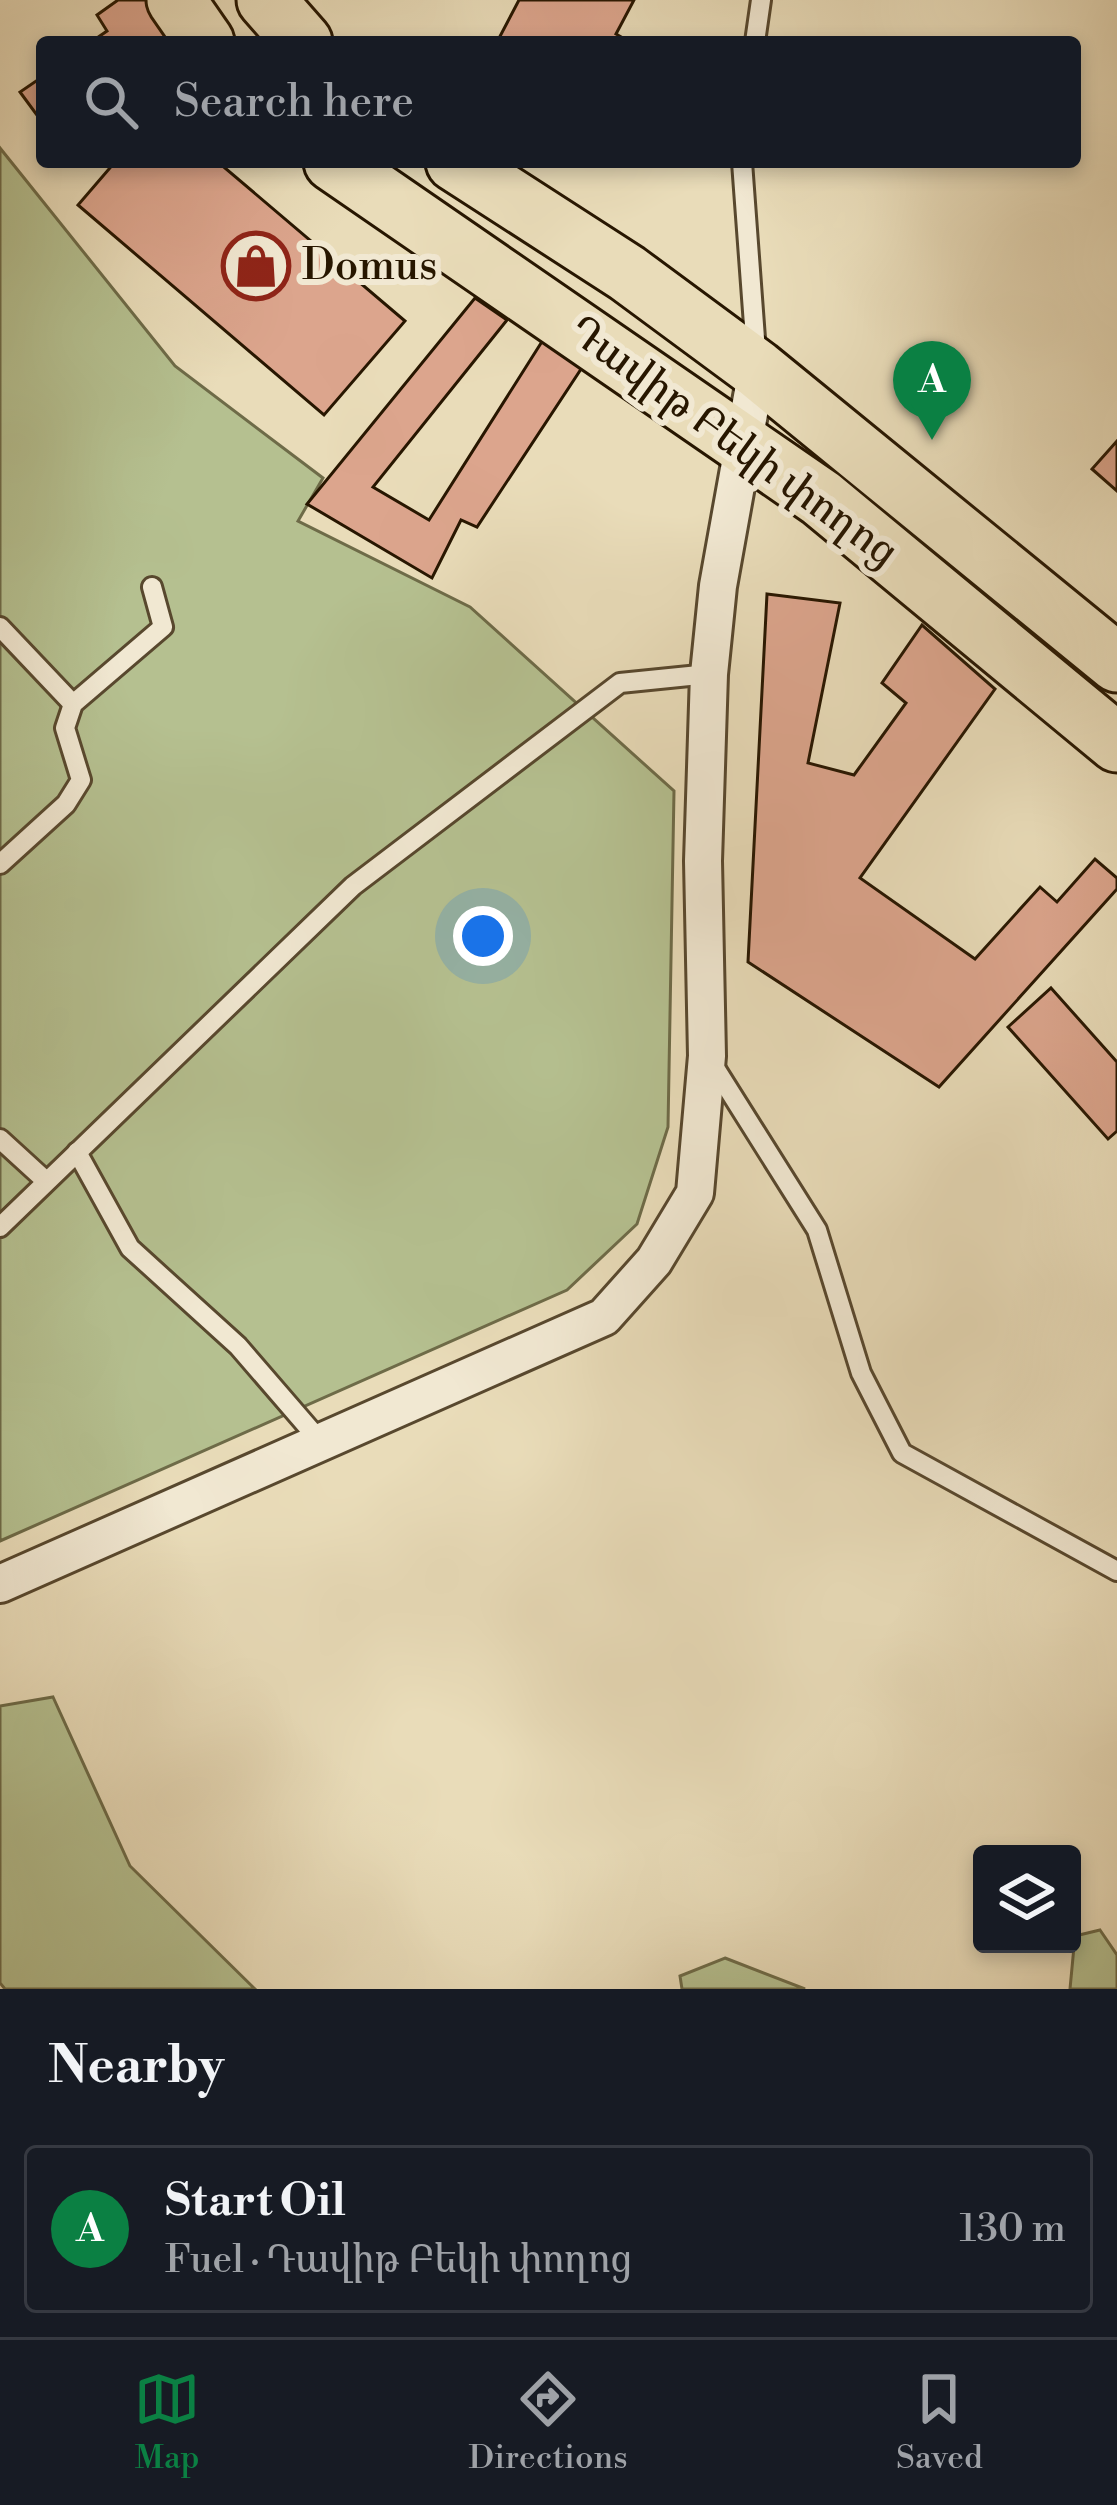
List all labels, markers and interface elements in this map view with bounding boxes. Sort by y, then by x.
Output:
search box [36,36,1081,168]
icon: search [78,69,144,135]
text: Search here [174,74,414,131]
shop icon: Domus [221,231,291,301]
place label: Domus [302,240,437,293]
street label: Դավիթ Բեկի փողոց [558,305,908,579]
pin: A [893,341,971,440]
your location [453,906,513,966]
map controls [973,1845,1081,1953]
button: layers [973,1845,1081,1953]
text: Nearby [48,2035,224,2099]
text: Start Oil [165,2173,346,2230]
text: A [76,2205,104,2254]
text: 130 m [960,2205,1066,2254]
text: Fuel · Դավիթ Բեկի փողոց [165,2236,632,2285]
tab: Map [134,2366,200,2479]
tab: Directions [469,2366,628,2479]
tab: Saved [896,2366,983,2479]

